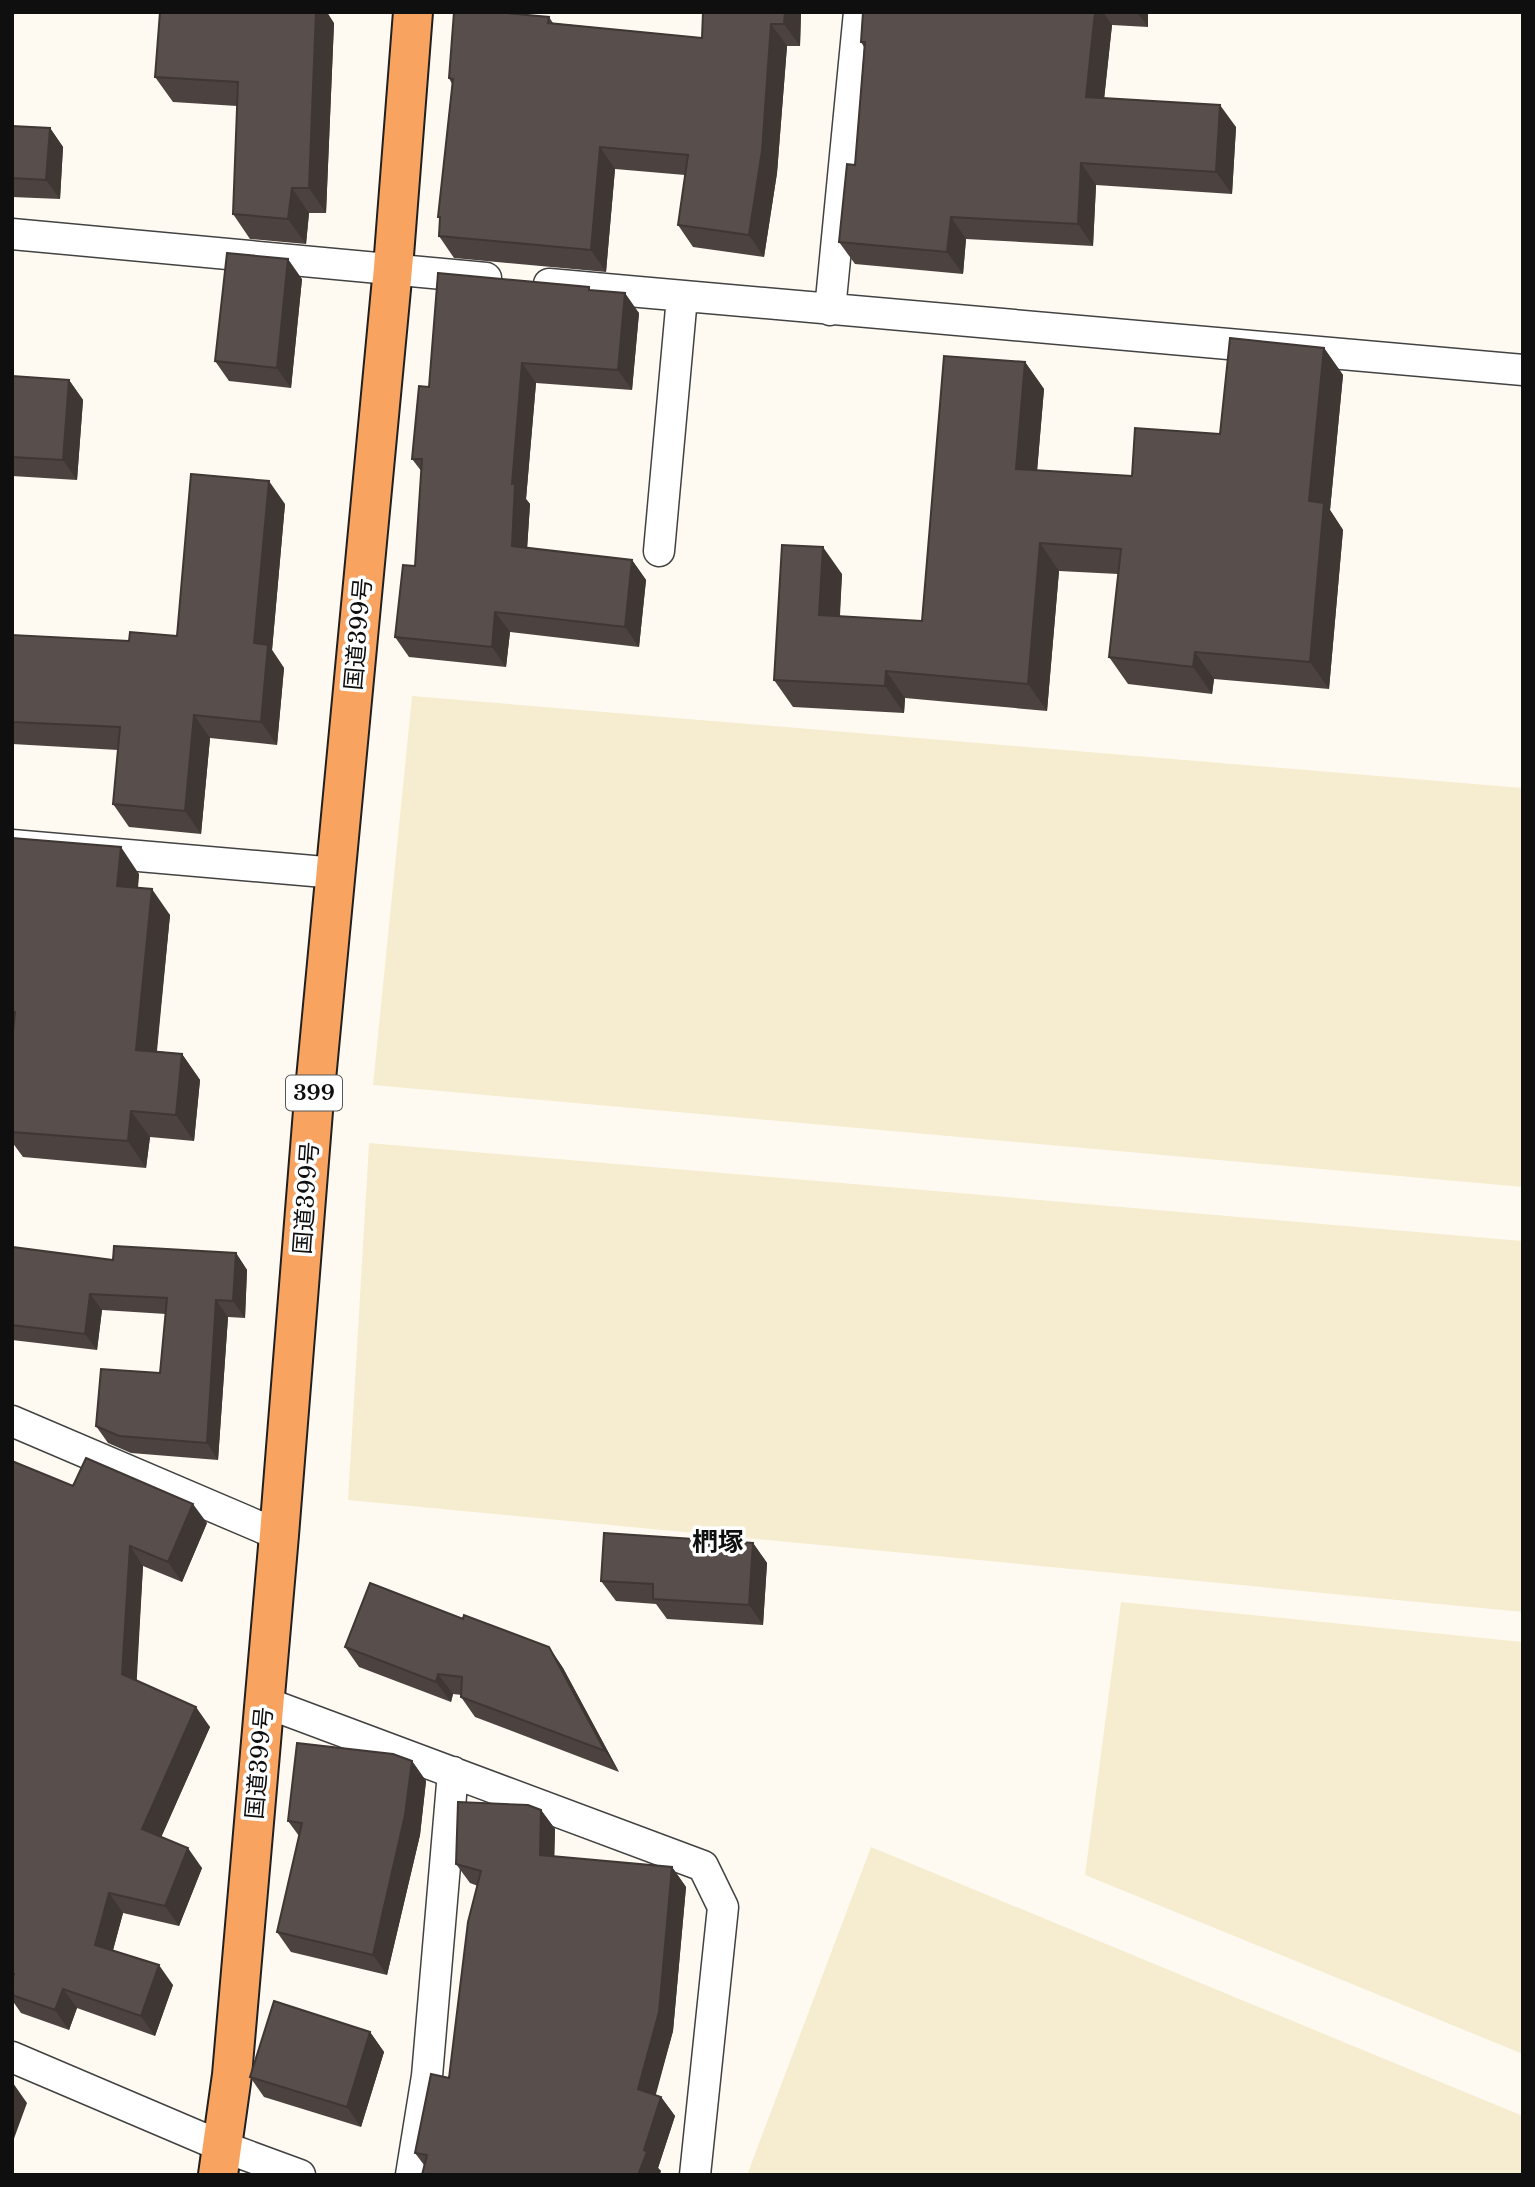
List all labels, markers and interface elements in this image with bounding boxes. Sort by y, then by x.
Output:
street label: 国道399号 [339,577,377,691]
road number: 399 [286,1076,342,1110]
street label: 国道399号 [288,1141,324,1255]
district label: 椚塚 [692,1526,744,1558]
street label: 国道399号 [240,1706,278,1820]

